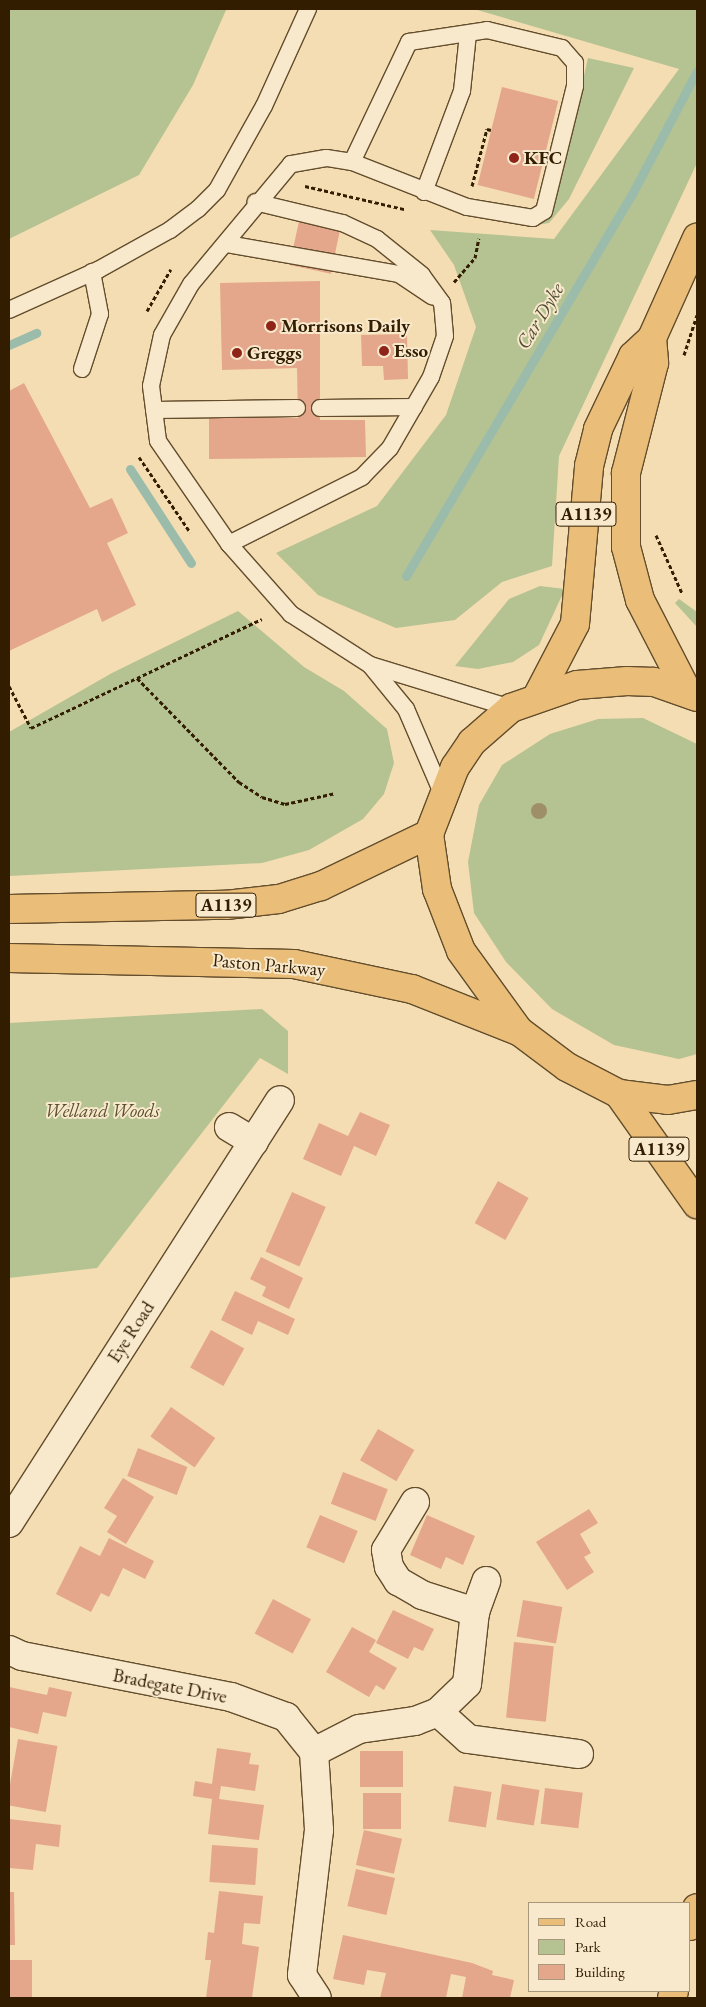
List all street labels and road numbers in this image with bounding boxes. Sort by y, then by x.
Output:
road number: A1139 [555,498,617,530]
road number: A1139 [195,890,257,920]
street label: Paston Parkway [212,949,326,981]
road number: A1139 [628,1134,690,1164]
street label: Eye Road [103,1297,159,1367]
street label: Bradegate Drive [111,1664,229,1708]

